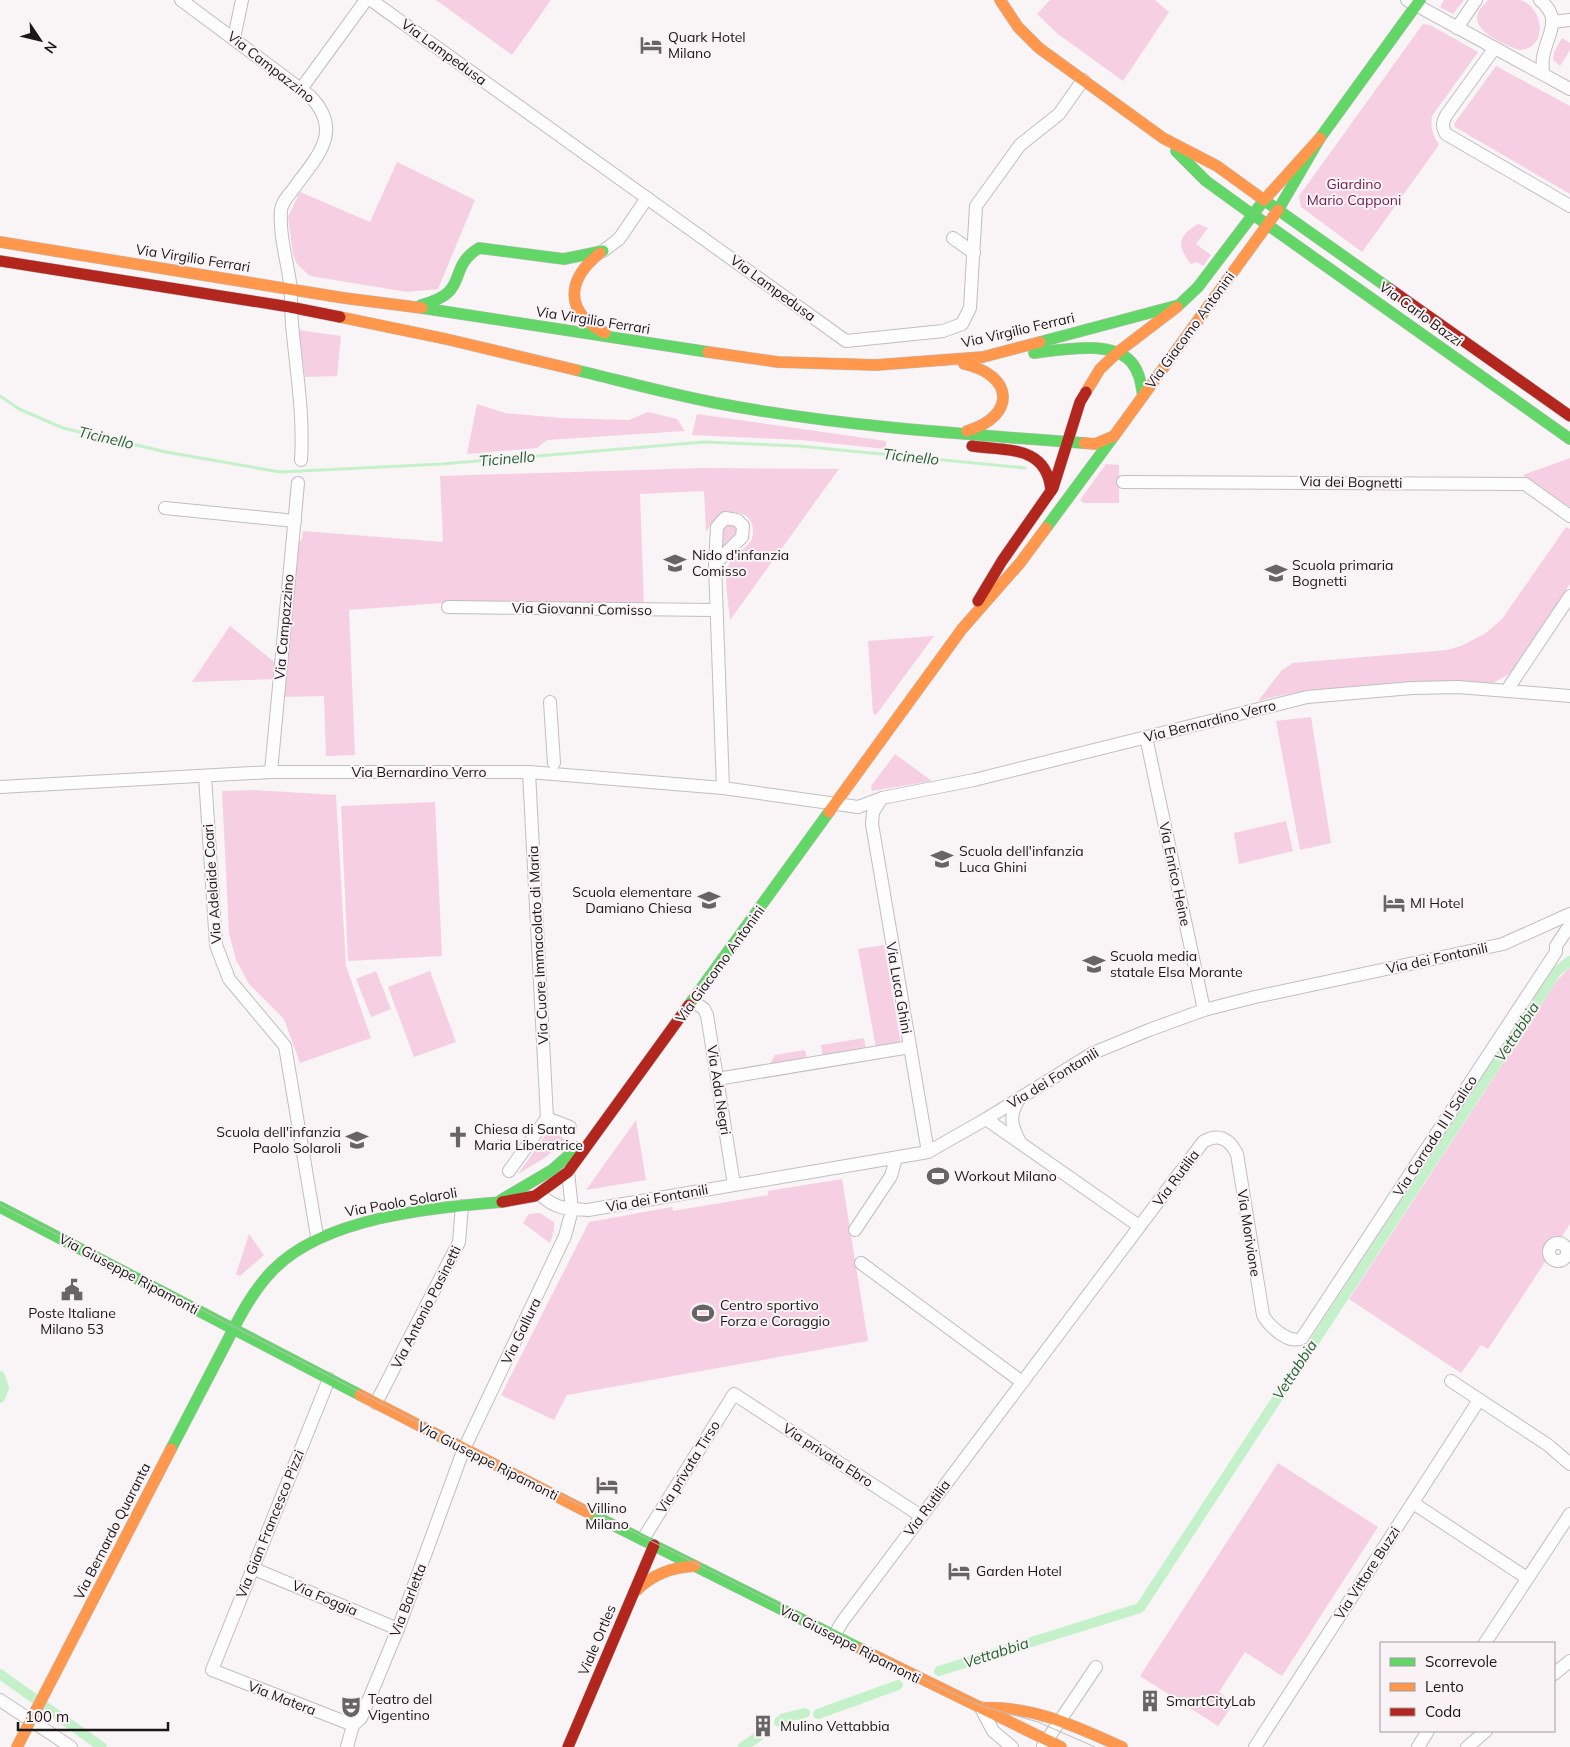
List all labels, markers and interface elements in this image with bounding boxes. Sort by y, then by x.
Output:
north arrow [15,15,65,65]
street label: Via Lampedusa [398,15,490,89]
street label: Via Campazzino [224,27,318,107]
place label: Quark Hotel Milano [668,28,746,62]
hotel icon: Quark Hotel Milano [638,32,664,58]
text: N [40,38,61,57]
park label: Giardino Mario Capponi [1307,175,1401,209]
street label: Via Virgilio Ferrari [135,240,251,276]
street label: Via Lampedusa [727,251,819,325]
street label: Via Giacomo Antonini [1142,268,1238,392]
street label: Via Carlo Bazzi [1376,278,1466,350]
street label: Via Virgilio Ferrari [535,302,651,338]
street label: Via Virgilio Ferrari [960,308,1076,352]
water label: Ticinello [77,422,136,453]
water label: Ticinello [882,444,940,469]
water label: Ticinello [478,447,536,470]
street label: Via dei Bognetti [1299,472,1403,492]
place label: Nido d'infanzia Comisso [692,546,789,580]
school or university icon: Nido d'infanzia Comisso [662,550,688,576]
place label: Scuola primaria Bognetti [1292,556,1393,590]
school or university icon: Scuola primaria Bognetti [1263,560,1289,586]
street label: Via Campazzino [270,573,298,681]
street label: Via Giovanni Comisso [512,599,652,619]
street label: Via Bernardino Verro [1142,696,1278,746]
street label: Via Bernardino Verro [351,763,487,781]
street label: Via Enrico Heine [1155,820,1195,928]
street label: Via Adelaide Coari [199,824,225,944]
place label: Scuola dell'infanzia Luca Ghini [959,842,1084,876]
street label: Via Cuore Immacolato di Maria [524,845,552,1045]
school or university icon: Scuola dell'infanzia Luca Ghini [929,846,955,872]
place label: Scuola elementare Damiano Chiesa [572,883,692,917]
school or university icon: Scuola elementare Damiano Chiesa [696,887,722,913]
hotel icon: MI Hotel [1381,890,1407,916]
place label: MI Hotel [1410,894,1464,912]
street label: Via Giacomo Antonini [672,902,768,1026]
street label: Via dei Fontanili [1385,938,1489,978]
street label: Via Luca Ghini [882,941,916,1035]
place label: Scuola media statale Elsa Morante [1110,947,1243,981]
school or university icon: Scuola media statale Elsa Morante [1081,951,1107,977]
water label: Vettabbia [1490,998,1543,1065]
street label: Via Ada Negri [703,1044,735,1136]
street label: Via dei Fontanili [1004,1044,1102,1112]
street label: Via Corrado II Il Salico [1389,1072,1481,1200]
place label: Chiesa di Santa Maria Liberatrice [474,1120,583,1154]
place label: Scuola dell'infanzia Paolo Solaroli [216,1123,341,1157]
church icon: Chiesa di Santa Maria Liberatrice [445,1124,471,1150]
school or university icon: Scuola dell'infanzia Paolo Solaroli [344,1127,370,1153]
street label: Via Rutilia [1149,1146,1203,1210]
sports icon: Workout Milano [925,1163,951,1189]
place label: Workout Milano [954,1167,1057,1185]
street label: Via dei Fontanili [604,1180,710,1216]
street label: Via Paolo Solaroli [344,1183,458,1221]
street label: Via Morivione [1233,1188,1265,1278]
street label: Via Giuseppe Ripamonti [56,1229,202,1319]
street label: Via Antonio Pasinetti [387,1242,465,1372]
public building icon: Poste Italiane Milano 53 [59,1277,85,1303]
street label: Via Gallura [497,1295,545,1367]
place label: Centro sportivo Forza e Coraggio [720,1296,830,1330]
sports icon: Centro sportivo Forza e Coraggio [690,1300,716,1326]
place label: Poste Italiane Milano 53 [28,1304,116,1338]
water label: Vettabbia [1268,1336,1321,1403]
street label: Via privata Tirso [652,1417,724,1517]
street label: Via Giuseppe Ripamonti [414,1418,562,1504]
street label: Via privata Ebro [779,1419,877,1491]
street label: Via Gian Francesco Pizzi [232,1447,308,1601]
street label: Via Bernardo Quaranta [70,1460,154,1602]
hotel icon: Villino Milano [594,1472,620,1498]
street label: Via Rutilia [900,1476,954,1540]
place label: Villino Milano [585,1499,629,1533]
street label: Via Vittore Buzzi [1330,1523,1404,1623]
hotel icon: Garden Hotel [946,1558,972,1584]
street label: Via Barletta [386,1561,430,1639]
place label: Garden Hotel [976,1562,1062,1580]
street label: Via Foggia [290,1576,360,1620]
street label: Via Giuseppe Ripamonti [776,1601,924,1687]
street label: Viale Ortles [574,1602,620,1678]
water label: Vettabbia [961,1633,1031,1672]
legend [1380,1642,1555,1732]
text: Scorrevole [1425,1652,1497,1671]
street label: Via Matera [245,1677,319,1719]
text: Lento [1425,1677,1464,1696]
building icon: SmartCityLab [1137,1688,1163,1714]
place label: Teatro del Vigentino [368,1690,432,1724]
place label: SmartCityLab [1166,1692,1256,1710]
theatre icon: Teatro del Vigentino [338,1694,364,1720]
scale bar [18,1700,168,1732]
text: Coda [1425,1702,1461,1721]
text: 100 m [25,1707,69,1726]
building icon: Mulino Vettabbia [750,1713,776,1739]
place label: Mulino Vettabbia [780,1717,890,1735]

